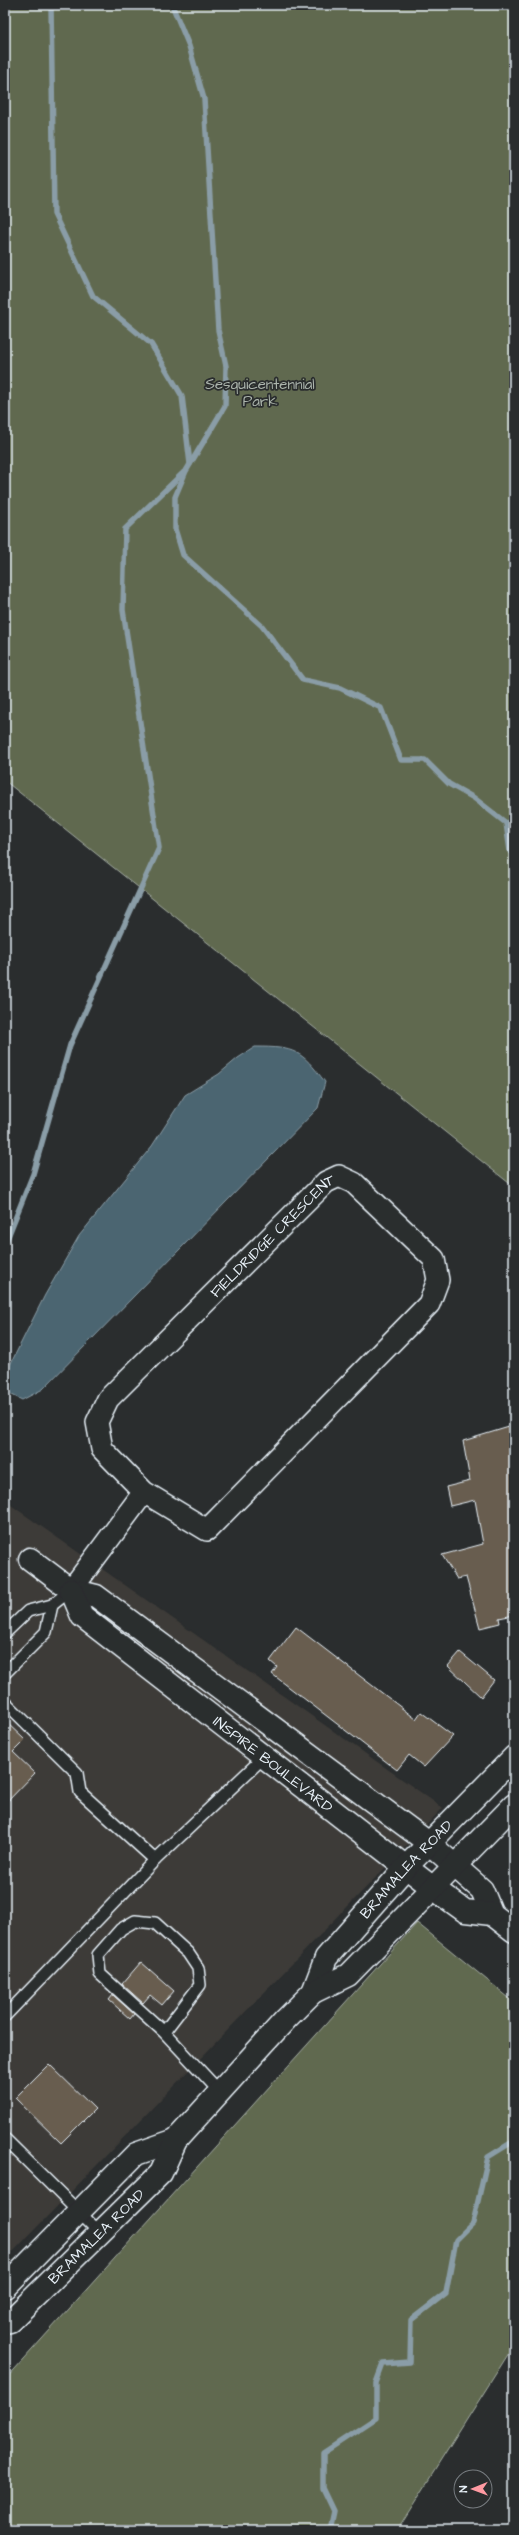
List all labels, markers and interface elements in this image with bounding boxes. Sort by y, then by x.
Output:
park label: Sesquicentennial Park [205,374,315,412]
street label: FIELDRIDGE CRESCENT [205,1169,338,1302]
street label: INSPIRE BOULEVARD [209,1711,338,1817]
street label: BRAMALEA ROAD [355,1815,457,1923]
street label: BRAMALEA ROAD [43,2184,150,2289]
north arrow [453,2469,493,2509]
text: N [456,2485,471,2493]

